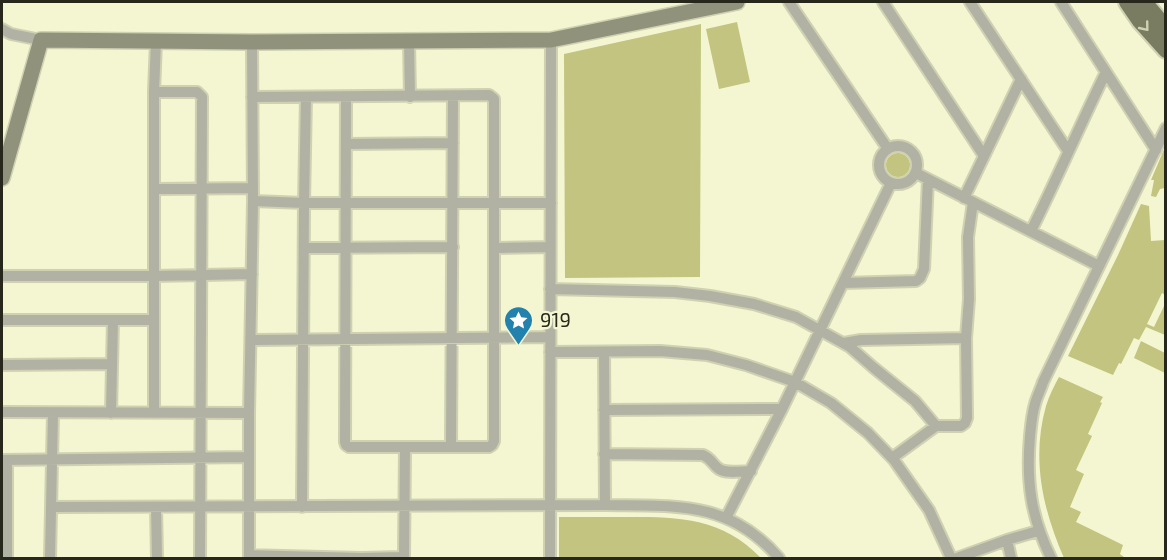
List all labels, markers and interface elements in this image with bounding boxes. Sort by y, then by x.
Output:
one-way arrow [1138,20,1149,31]
place icon: 919 [503,304,535,346]
place label: 919 [540,307,571,331]

